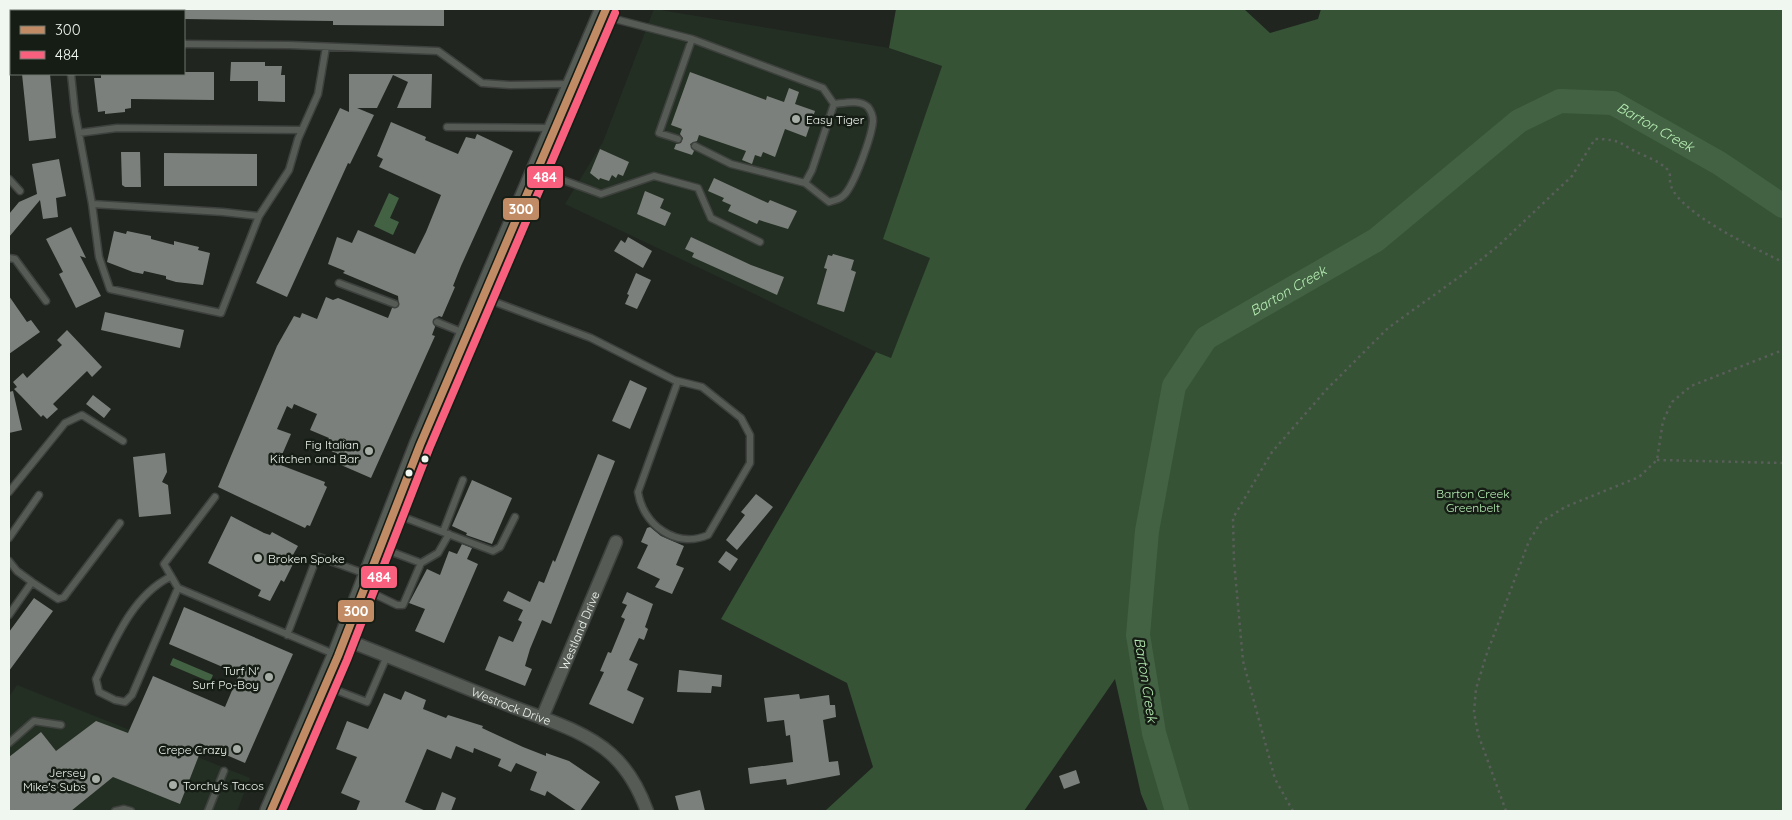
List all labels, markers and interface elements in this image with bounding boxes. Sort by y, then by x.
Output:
legend [10,10,185,75]
text: 300 [55,20,81,39]
text: 484 [55,45,79,64]
water label: Barton Creek [1614,98,1699,157]
place label: Easy Tiger [806,112,865,127]
marker: Easy Tiger [790,113,802,125]
line badge: 484 [526,165,564,189]
text: 484 [533,168,557,186]
line badge: 300 [502,197,540,221]
text: 300 [509,200,534,218]
water label: Barton Creek [1247,261,1331,320]
place label: Fig Italian Kitchen and Bar [270,437,359,466]
marker: Fig Italian Kitchen and Bar [363,445,375,457]
unlabelled marker [420,454,430,464]
unlabelled marker [404,468,414,478]
park label: Barton Creek Greenbelt [1436,486,1510,515]
place label: Broken Spoke [268,551,345,566]
marker: Broken Spoke [252,552,264,564]
line badge: 484 [360,565,398,589]
text: 484 [367,568,391,586]
street label: Westland Drive [556,588,602,672]
line badge: 300 [337,599,375,623]
text: 300 [344,602,369,620]
water label: Barton Creek [1130,636,1162,725]
place label: Turf N' Surf Po-Boy [192,663,259,692]
marker: Turf N' Surf Po-Boy [263,671,275,683]
street label: Westrock Drive [469,683,553,728]
place label: Crepe Crazy [159,742,227,757]
marker: Crepe Crazy [231,743,243,755]
place label: Jersey Mike's Subs [23,765,86,794]
marker: Jersey Mike's Subs [90,773,102,785]
place label: Torchy's Tacos [183,778,264,793]
marker: Torchy's Tacos [167,779,179,791]

